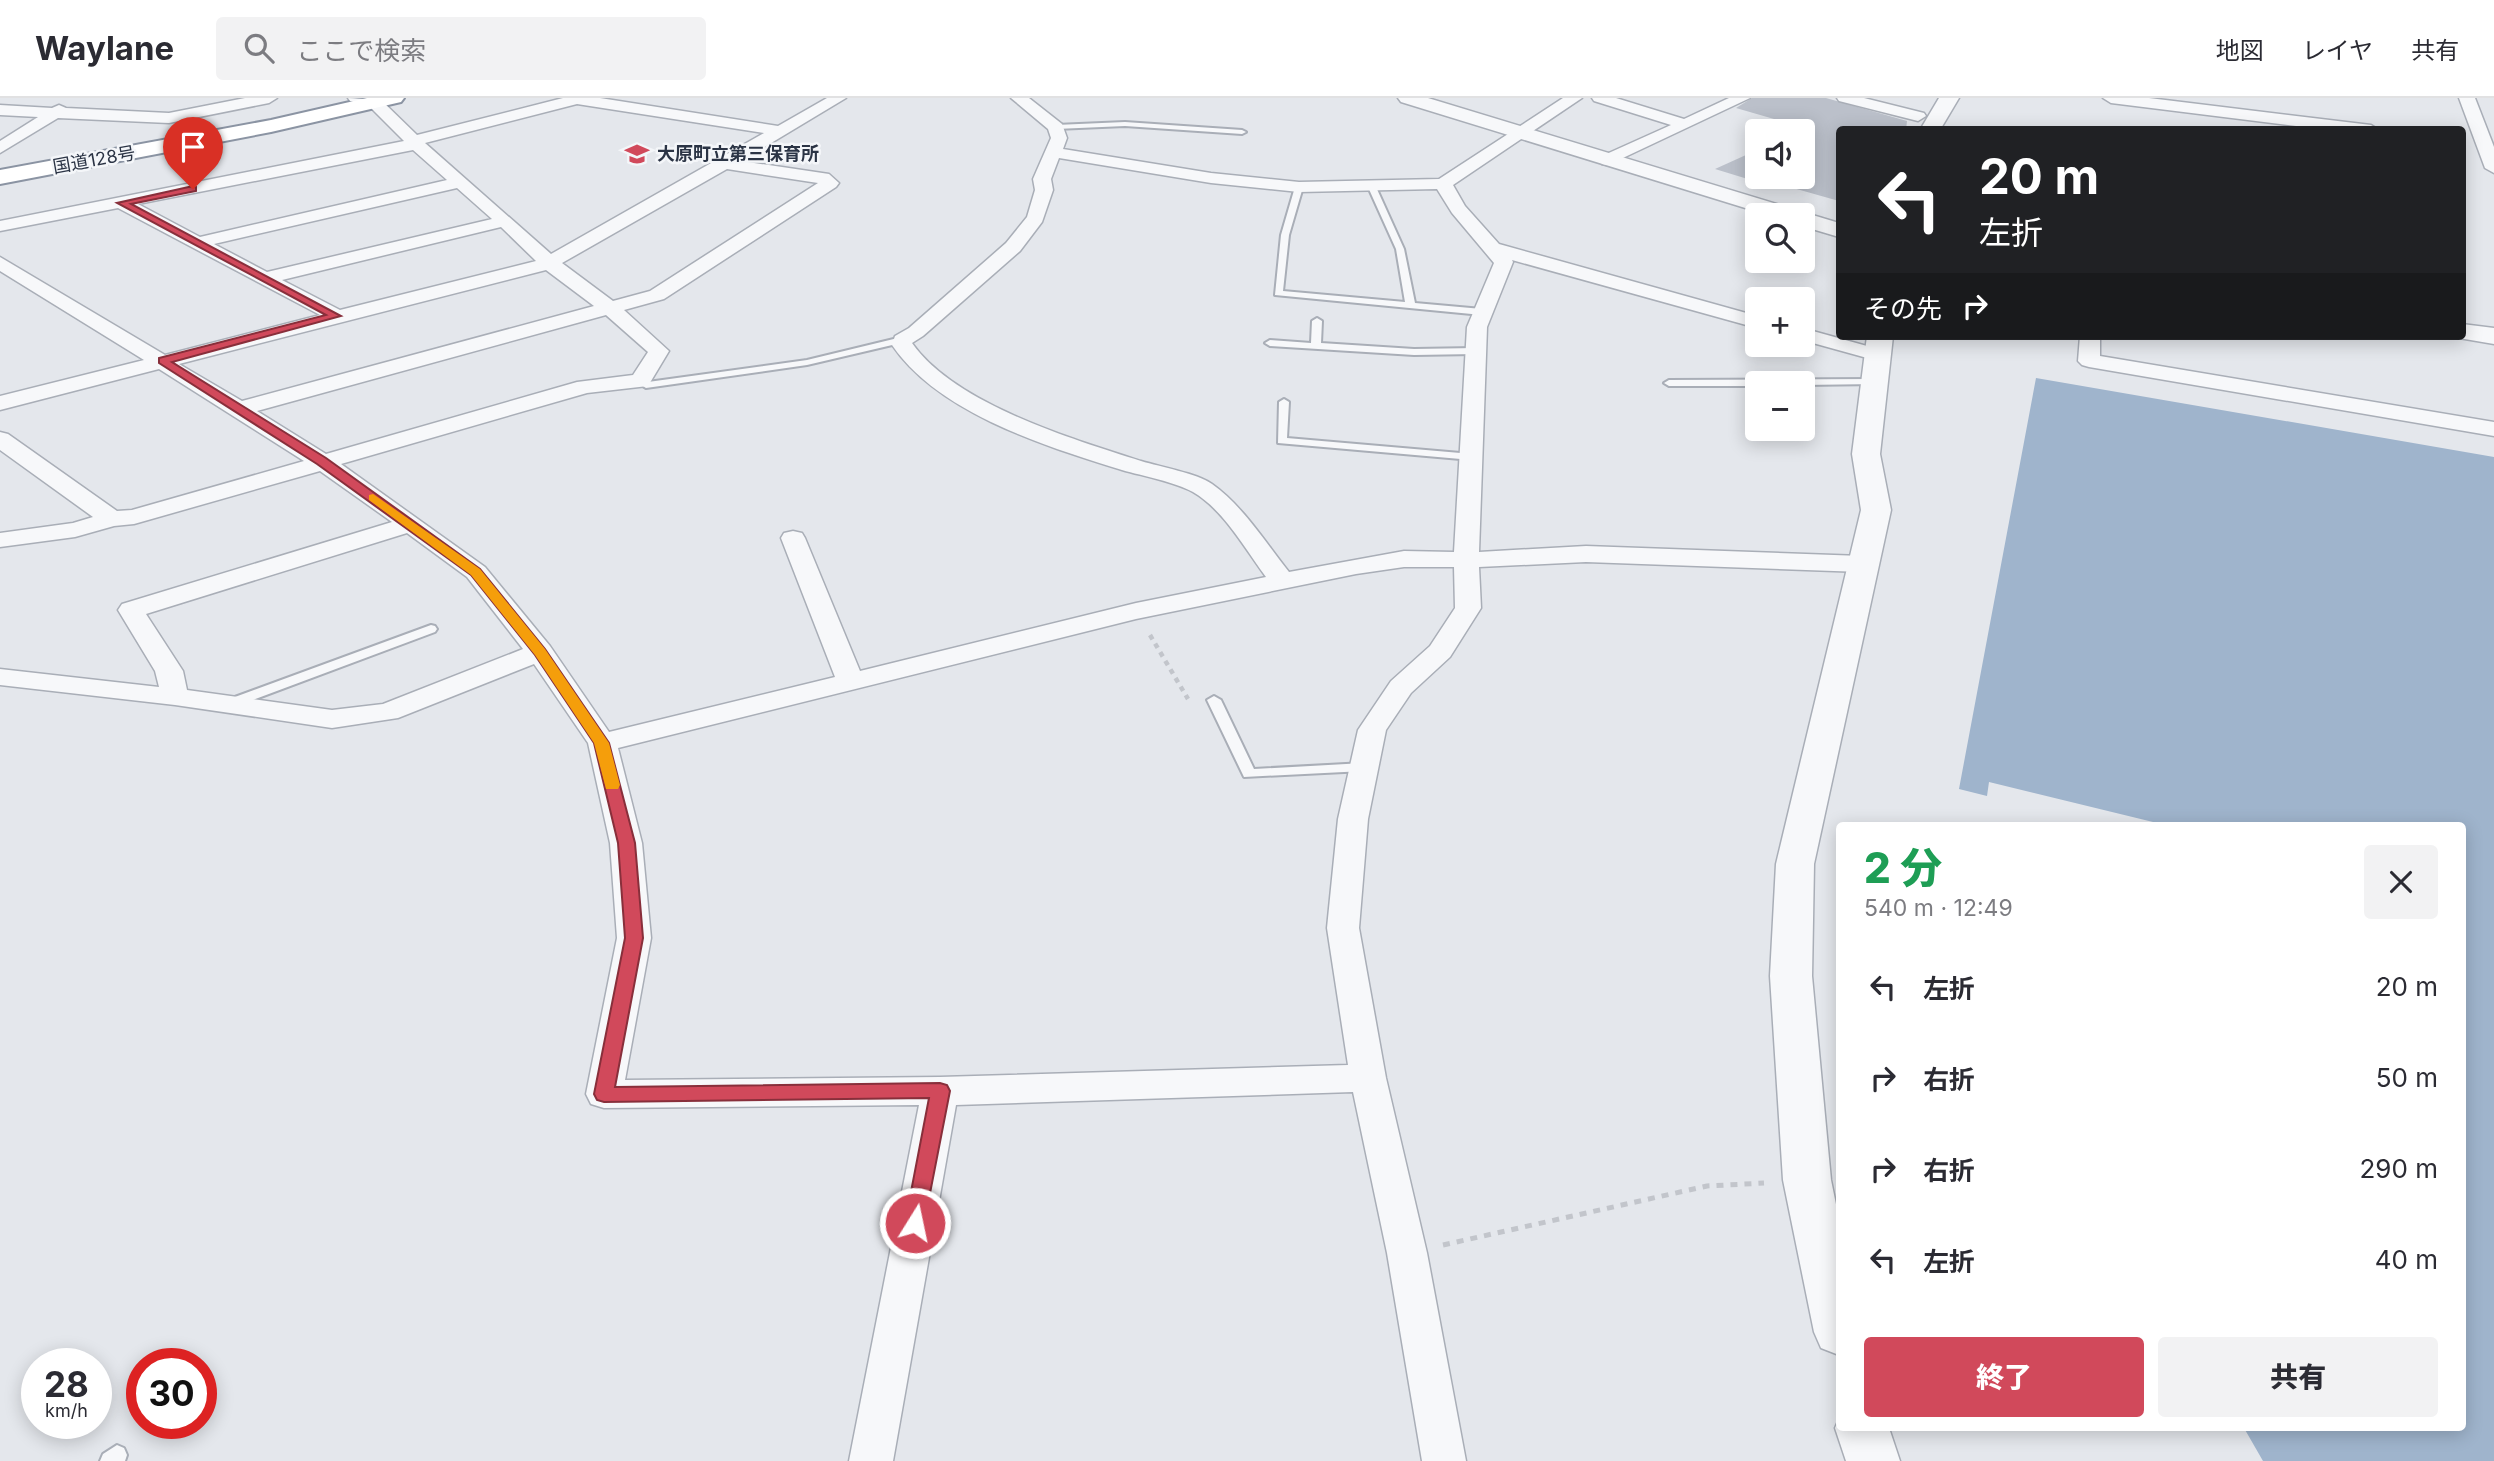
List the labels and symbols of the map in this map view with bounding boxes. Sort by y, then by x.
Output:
pin [163,117,223,189]
school or university icon: 大原町立第三保育所 [623,140,651,168]
street label: 国道128号 [51,142,137,177]
place label: 大原町立第三保育所 [657,143,819,164]
position arrow [878,1186,952,1260]
speed limit sign: 30 [126,1348,217,1439]

